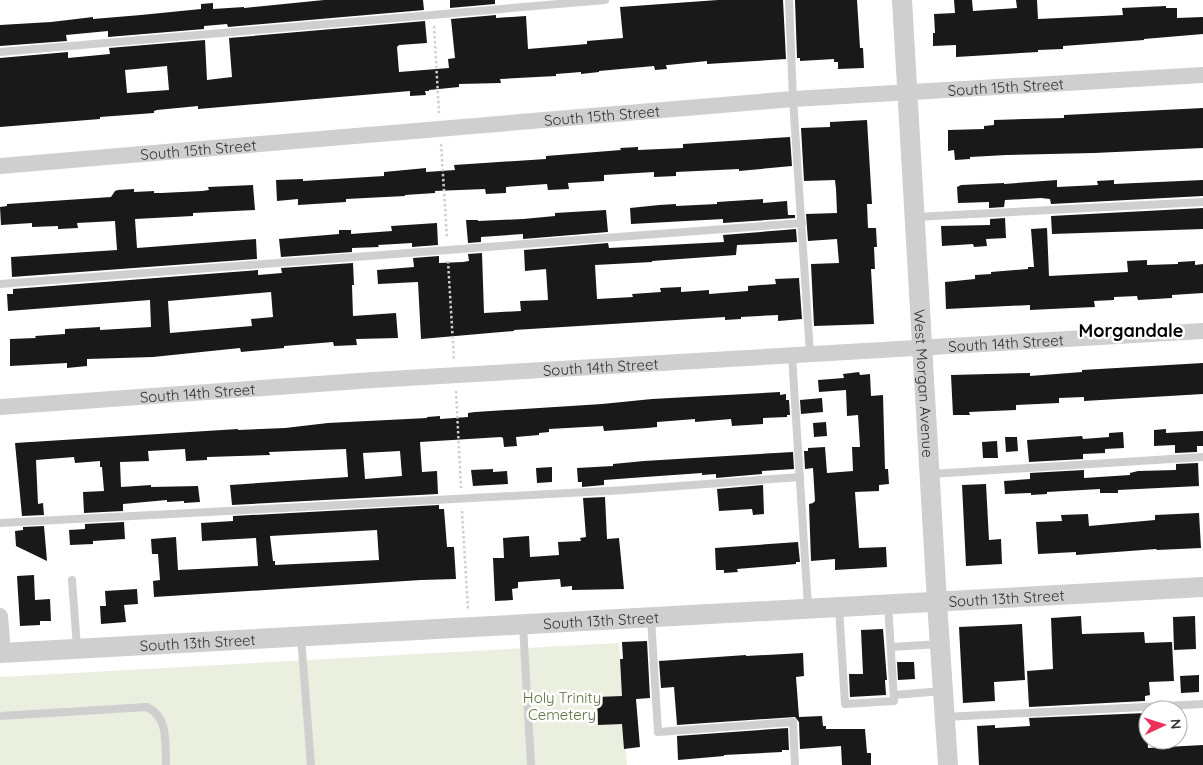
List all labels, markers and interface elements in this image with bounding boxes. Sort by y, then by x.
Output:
street label: South 15th Street [947,74,1064,99]
street label: South 15th Street [543,101,661,130]
street label: South 15th Street [140,135,257,164]
street label: West Morgan Avenue [910,309,938,458]
district label: Morgandale [1079,319,1183,342]
street label: South 14th Street [948,330,1064,356]
street label: South 14th Street [542,354,659,379]
street label: South 14th Street [139,379,256,406]
street label: South 13th Street [948,585,1065,610]
street label: South 13th Street [543,607,660,633]
street label: South 13th Street [139,629,256,655]
park label: Holy Trinity Cemetery [523,688,601,724]
north arrow [1138,700,1188,750]
text: N [1167,718,1185,730]

